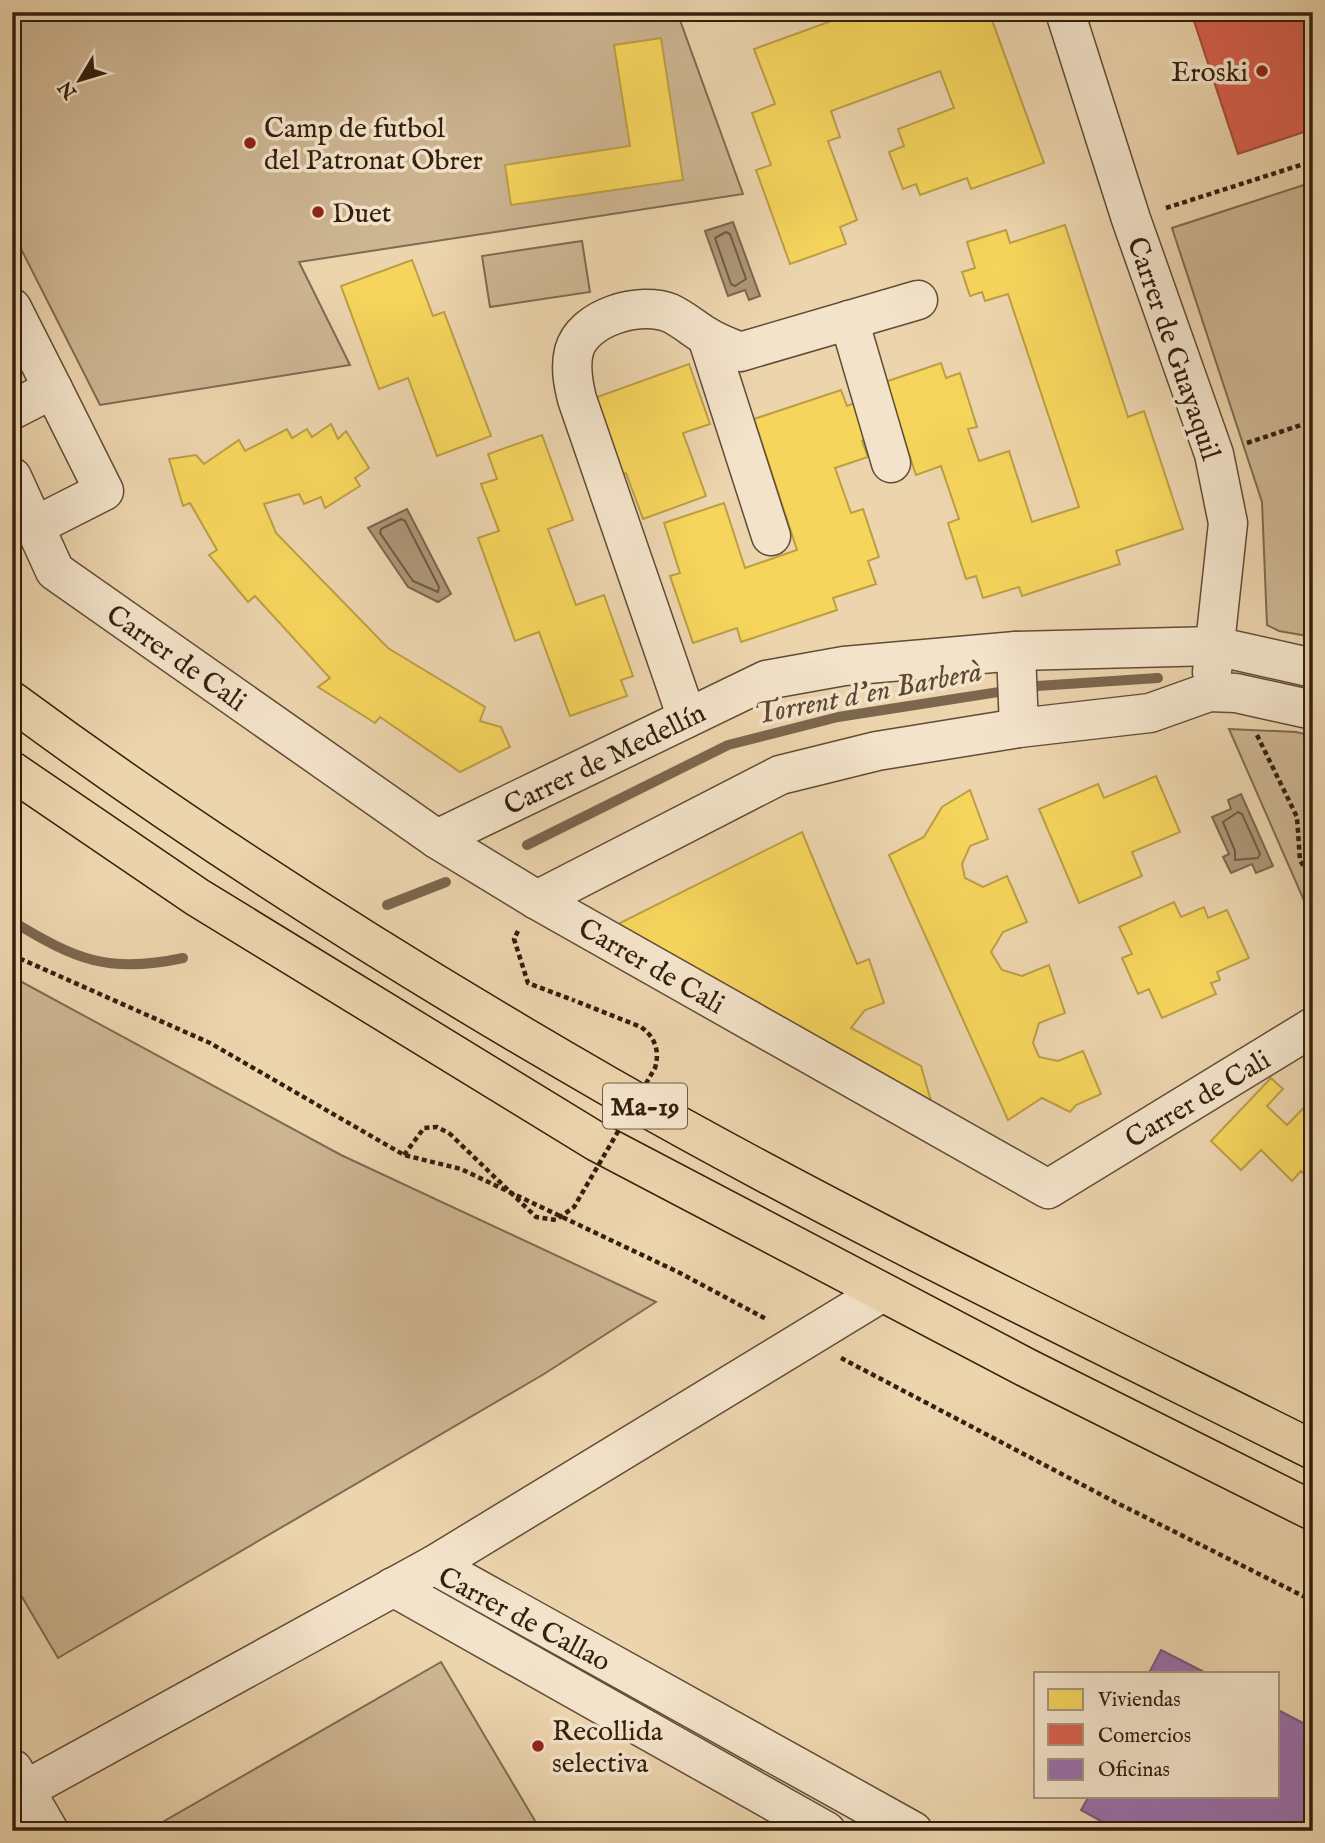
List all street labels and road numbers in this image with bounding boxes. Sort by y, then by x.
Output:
street label: Carrer de Guayaquil [1118,233,1227,465]
street label: Carrer de Cali [99,598,252,720]
street label: Carrer de Medellín [498,696,712,824]
street label: Carrer de Cali [571,911,730,1023]
street label: Carrer de Cali [1119,1043,1277,1157]
road number: Ma-19 [603,1084,687,1128]
street label: Carrer de Callao [432,1560,616,1680]

